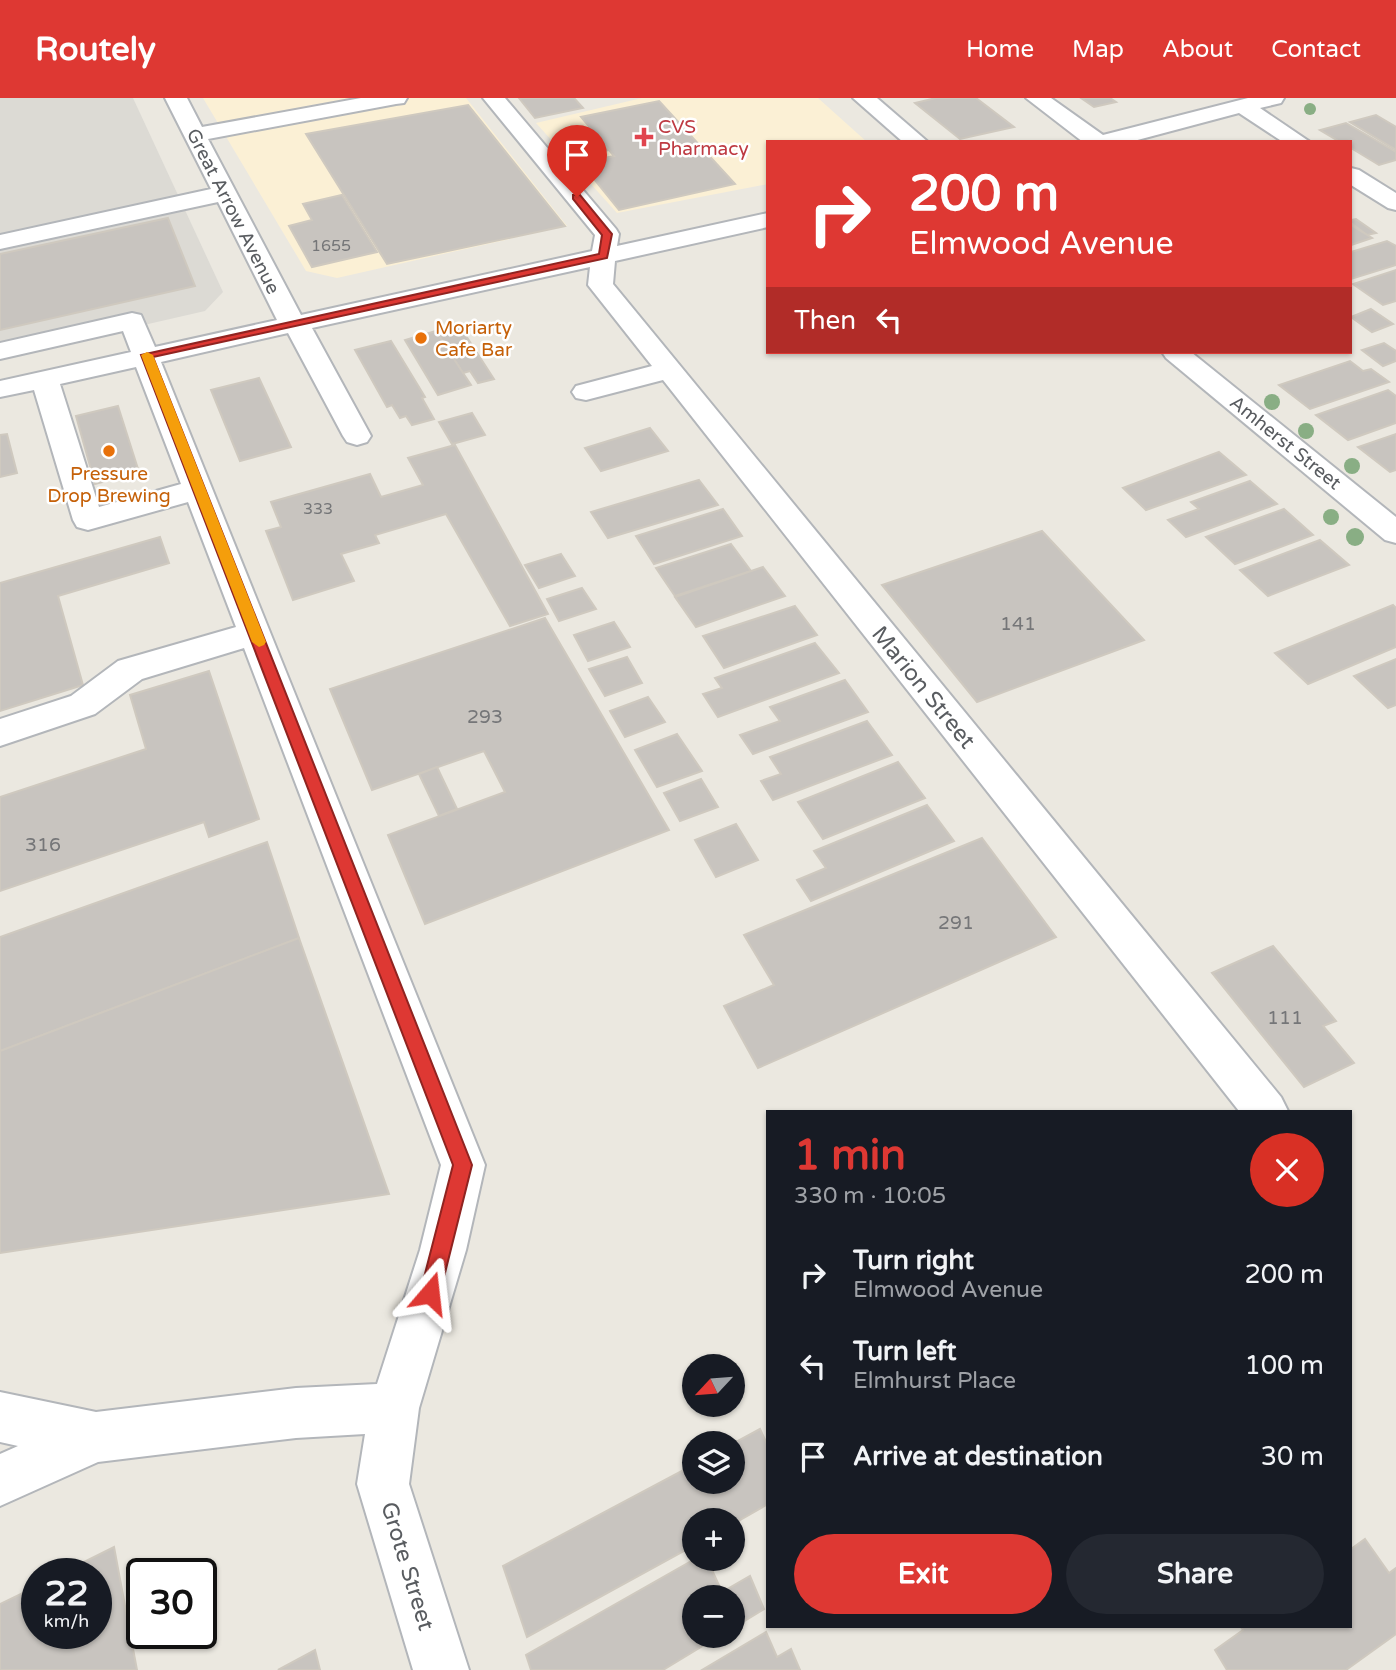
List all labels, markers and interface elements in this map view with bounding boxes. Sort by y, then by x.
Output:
text: Routely [35,30,156,69]
text: Home [966,35,1034,64]
text: Map [1072,35,1124,64]
text: About [1162,35,1233,64]
text: Contact [1271,35,1361,64]
place label: CVS Pharmacy [658,116,749,160]
street label: Great Arrow Avenue [182,125,284,298]
pin [547,125,607,197]
marker: CVS Pharmacy [636,129,652,145]
icon: arrive [558,136,596,174]
text: 200 m [909,165,1059,224]
icon: right [794,168,885,259]
text: Elmwood Avenue [909,225,1174,263]
house number: 1655 [311,236,351,256]
icon: left [870,301,908,339]
text: Then [794,305,856,336]
place label: Moriarty Cafe Bar [435,317,513,361]
marker: Moriarty Cafe Bar [413,330,429,346]
street label: Amherst Street [1225,391,1345,494]
marker: Pressure Drop Brewing [101,443,117,459]
place label: Pressure Drop Brewing [47,463,171,507]
house number: 333 [303,499,333,519]
house number: 141 [1000,613,1036,635]
street label: Marion Street [865,621,981,755]
house number: 293 [467,706,503,728]
house number: 316 [25,834,61,856]
house number: 291 [938,912,974,934]
house number: 111 [1267,1007,1303,1029]
text: 1 min [794,1130,906,1181]
button: close [1250,1133,1324,1207]
text: 330 m · 10:05 [794,1182,946,1210]
text: Turn right [853,1245,974,1276]
position arrow [393,1256,467,1330]
icon: right [794,1256,832,1294]
text: 200 m [1244,1259,1324,1290]
text: Elmwood Avenue [853,1276,1043,1304]
text: Turn left [853,1336,956,1367]
icon: left [794,1347,832,1385]
text: 100 m [1244,1350,1324,1381]
north arrow [682,1354,746,1418]
map controls [682,1354,745,1648]
text: Elmhurst Place [853,1367,1016,1395]
button: layers [682,1431,745,1494]
icon: arrive [794,1438,832,1476]
text: Arrive at destination [853,1441,1103,1472]
text: 30 m [1261,1441,1324,1472]
street label: Grote Street [374,1499,440,1634]
button: + [682,1508,745,1571]
button: Exit [794,1534,1052,1614]
button: Share [1066,1534,1324,1614]
speed limit sign: 30 [126,1558,217,1649]
text: 22 [45,1573,88,1615]
button: − [682,1585,745,1648]
text: km/h [44,1610,89,1632]

